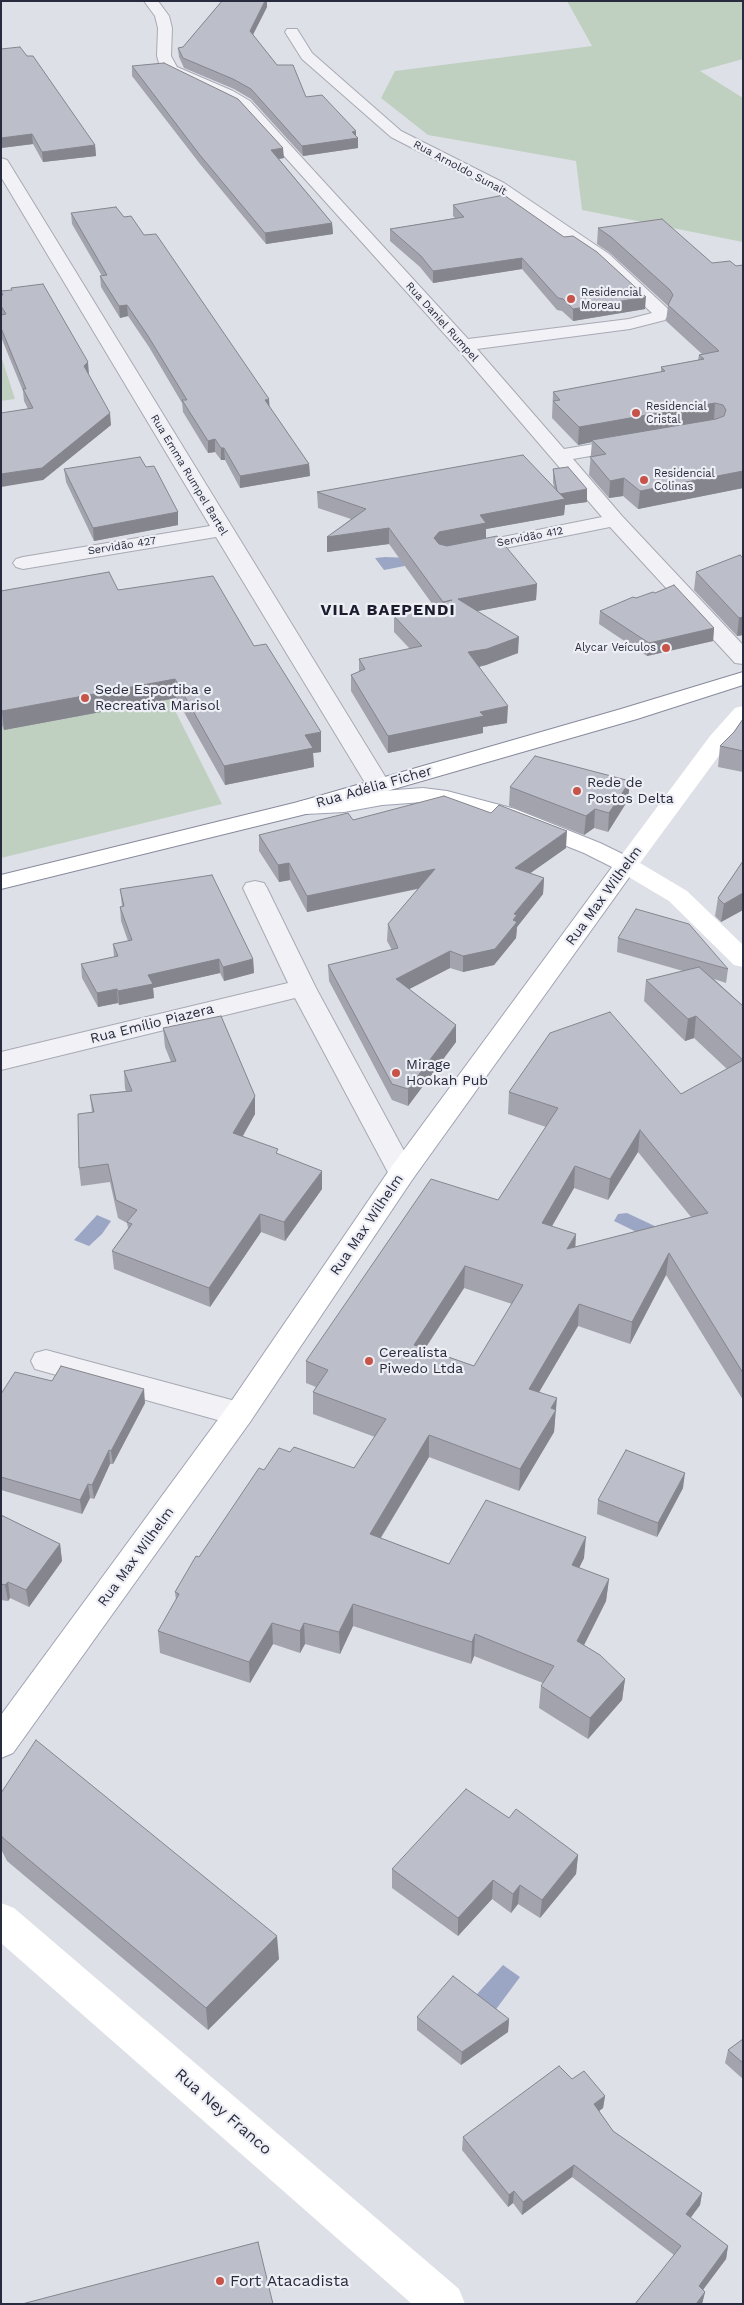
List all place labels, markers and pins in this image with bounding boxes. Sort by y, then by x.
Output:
place label: Residencial Moreau [581,286,642,312]
marker: Residencial Moreau [565,293,577,305]
place label: Residencial Cristal [646,400,707,426]
marker: Residencial Cristal [630,407,642,419]
place label: Residencial Colinas [654,467,715,493]
marker: Residencial Colinas [638,474,650,486]
place label: Alycar Veículos [575,641,656,655]
marker: Alycar Veículos [660,642,672,654]
place label: Sede Esportiba e Recreativa Marisol [95,682,220,714]
marker: Sede Esportiba e Recreativa Marisol [79,692,91,704]
place label: Rede de Postos Delta [587,775,674,808]
marker: Rede de Postos Delta [571,785,583,797]
place label: Mirage Hookah Pub [406,1057,488,1090]
marker: Mirage Hookah Pub [390,1067,402,1079]
place label: Cerealista Piwedo Ltda [379,1345,463,1378]
marker: Cerealista Piwedo Ltda [363,1355,375,1367]
place label: Fort Atacadista [230,2271,349,2291]
marker: Fort Atacadista [214,2275,226,2287]

